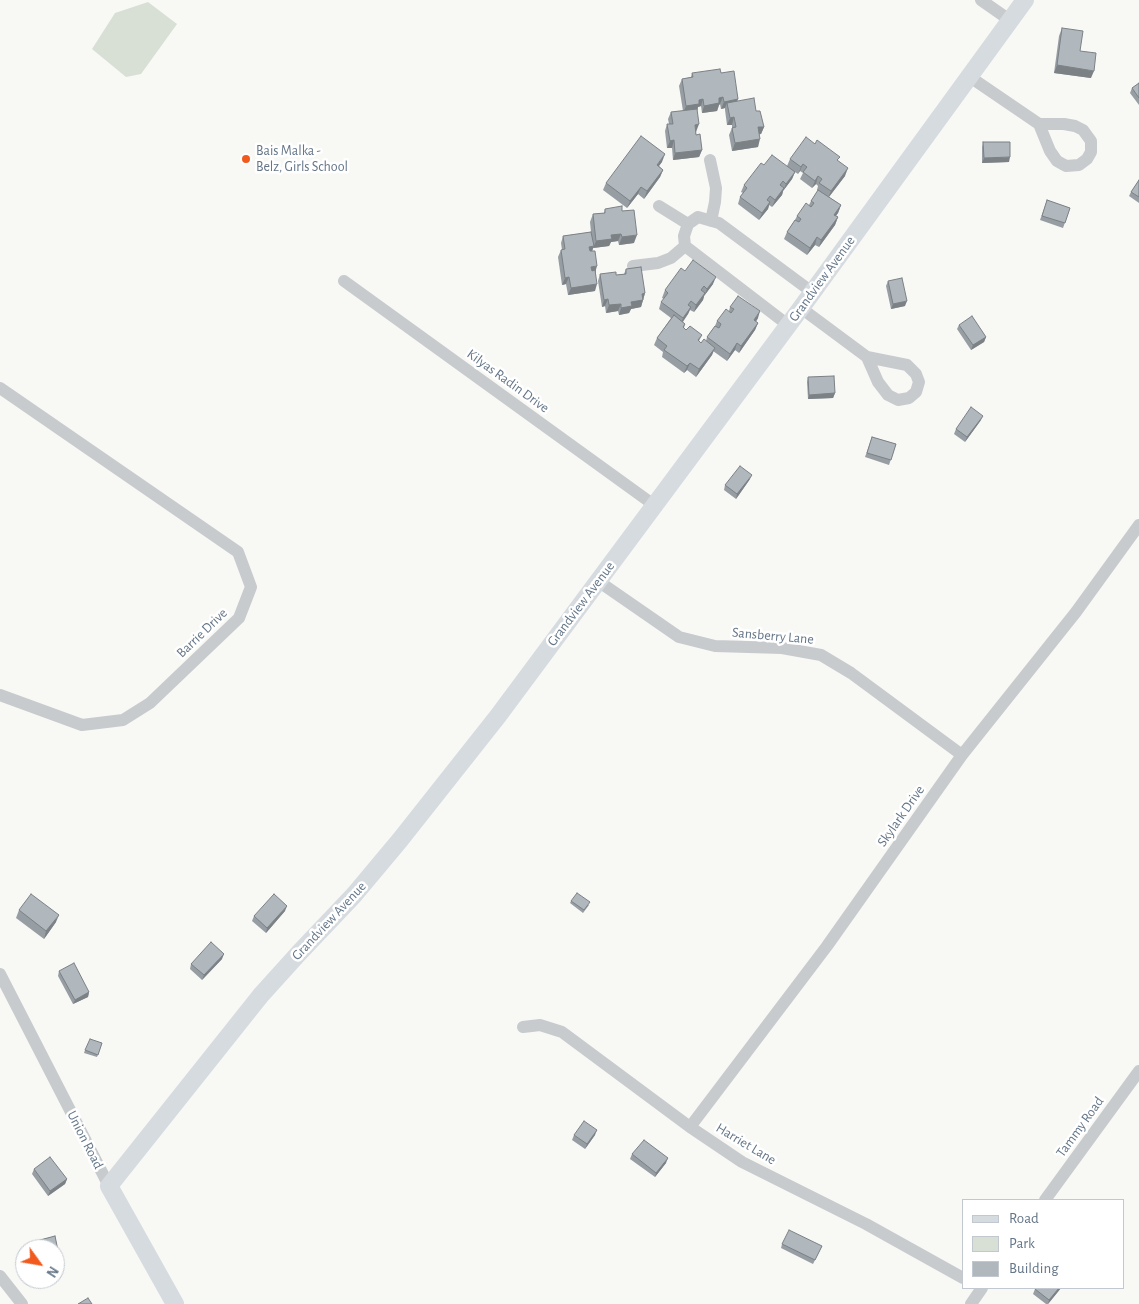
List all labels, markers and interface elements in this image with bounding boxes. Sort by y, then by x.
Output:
place label: Bais Malka - Belz, Girls School [256,143,348,176]
marker: Bais Malka - Belz, Girls School [240,153,252,165]
street label: Grandview Avenue [785,233,859,325]
street label: Kilyas Radin Drive [464,346,552,416]
street label: Grandview Avenue [544,558,618,650]
street label: Barrie Drive [173,605,231,661]
street label: Sansberry Lane [731,624,815,648]
street label: Skylark Drive [874,782,928,850]
street label: Grandview Avenue [288,878,370,964]
street label: Tammy Road [1053,1094,1107,1160]
street label: Union Road [63,1108,107,1172]
street label: Harriet Lane [713,1120,779,1168]
legend [962,1199,1124,1289]
text: Road [1009,1211,1039,1226]
text: Park [1009,1236,1035,1251]
north arrow [15,1239,65,1289]
text: Building [1009,1261,1059,1276]
text: N [43,1264,60,1279]

